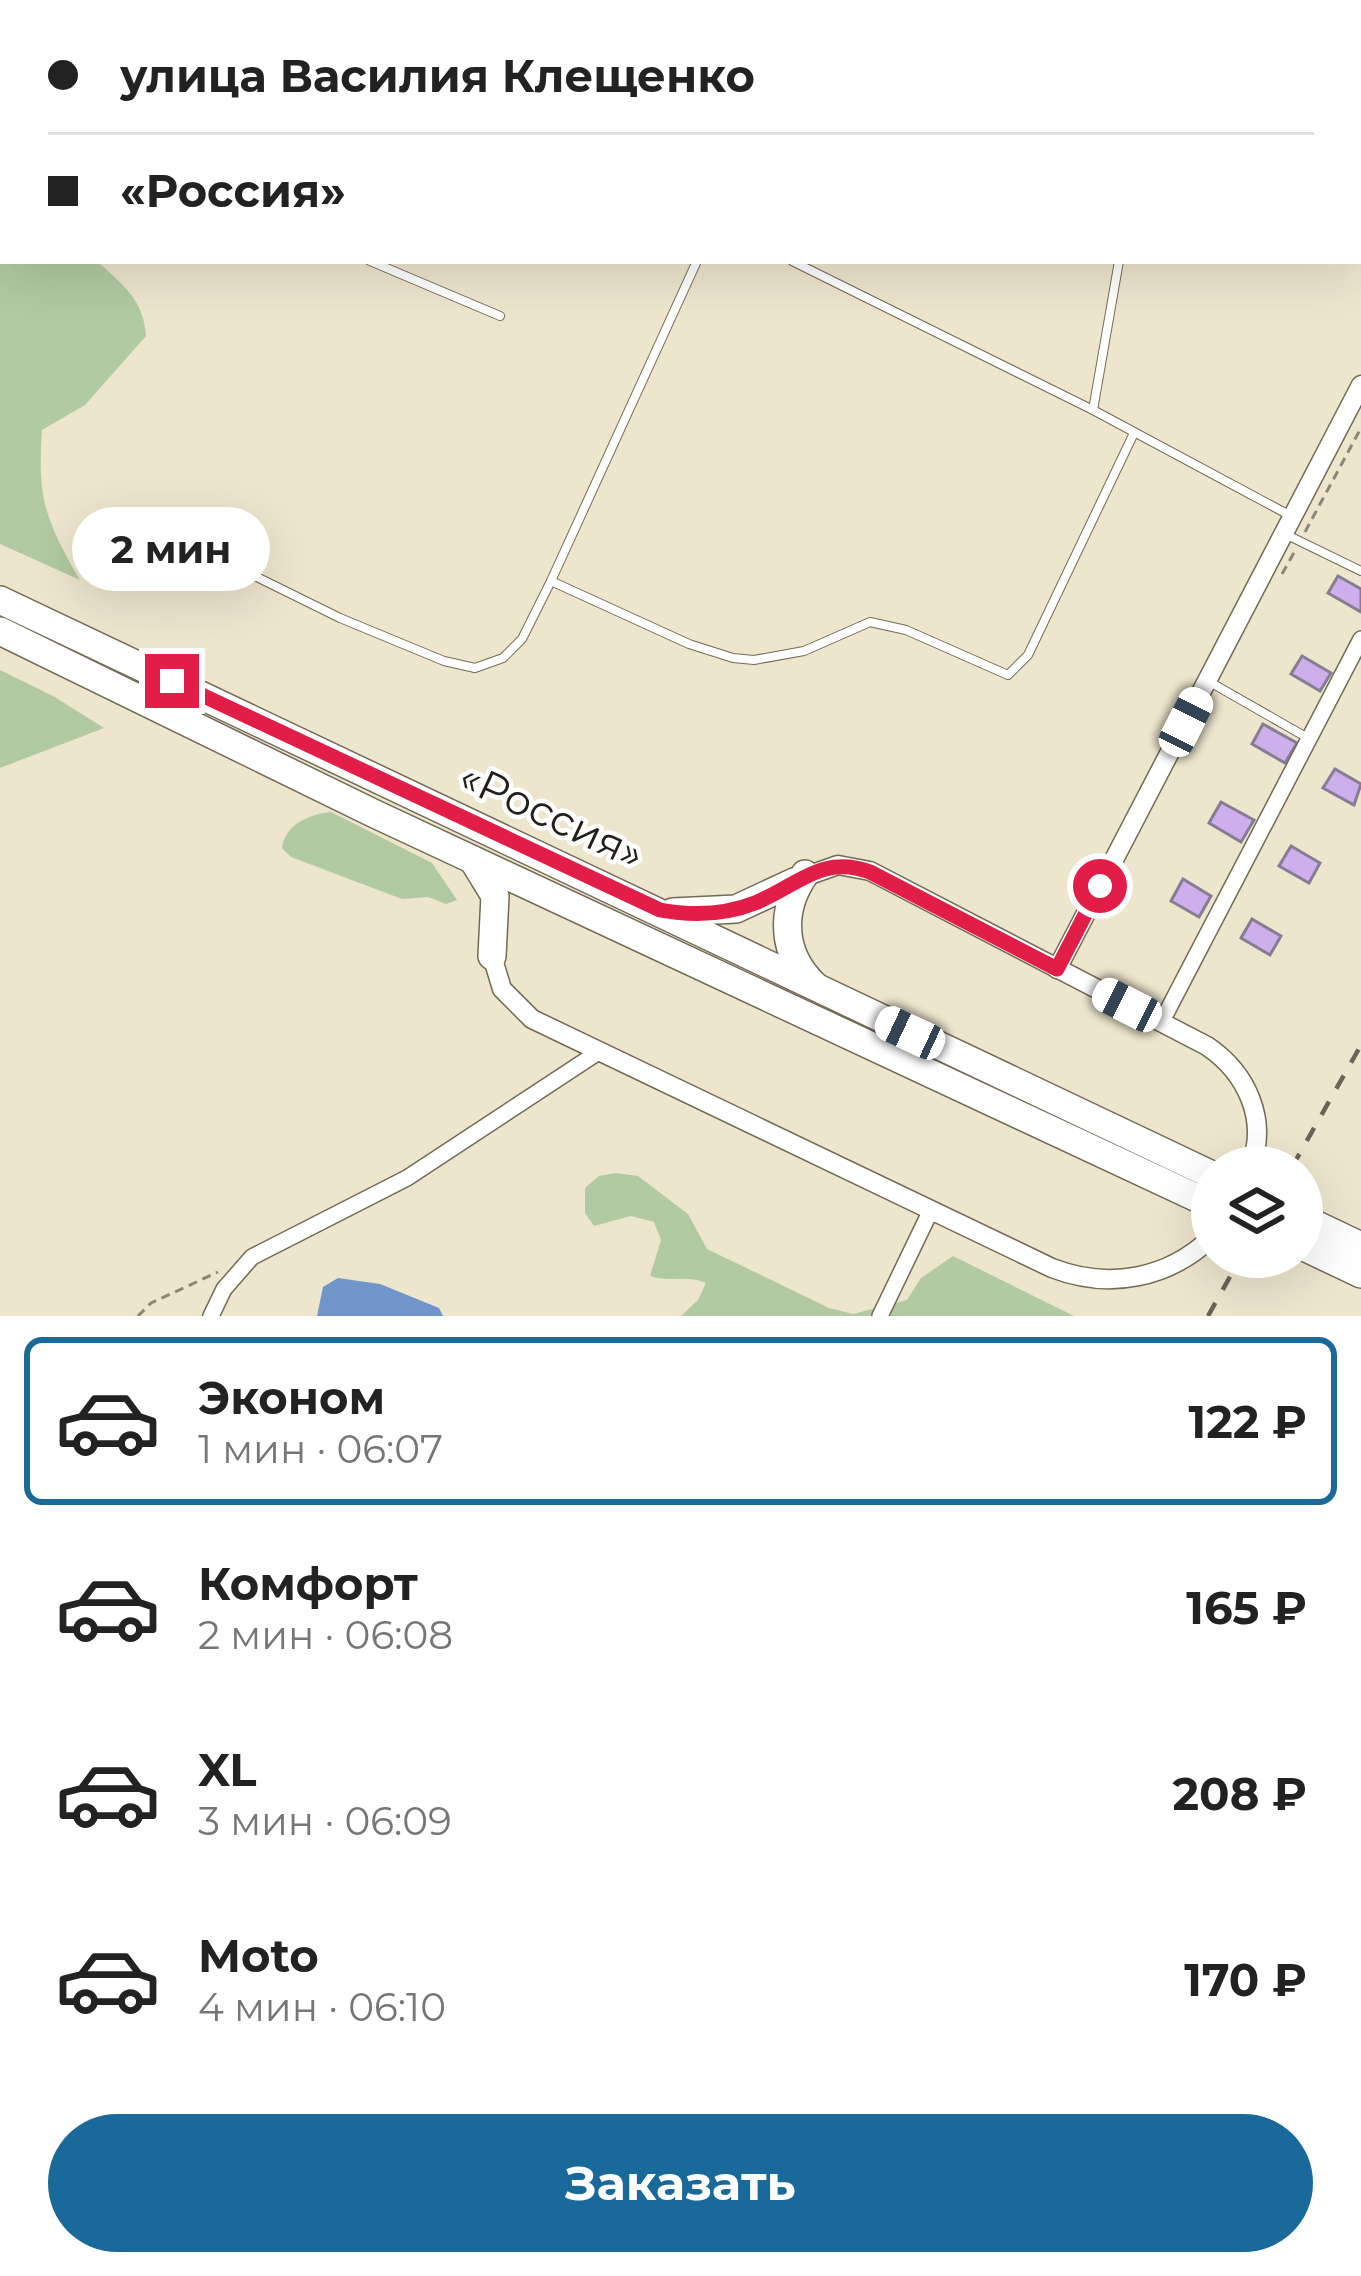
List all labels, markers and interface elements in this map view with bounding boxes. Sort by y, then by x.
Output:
text: улица Василия Клещенко [120,48,755,103]
text: «Россия» [120,163,346,218]
callout: 2 мин [73,507,271,591]
text: 2 мин [111,525,231,573]
route end [145,654,199,708]
car [1154,682,1218,762]
street label: «Россия» [452,750,652,880]
route start [1073,859,1127,913]
car [1087,973,1167,1037]
car [870,1001,950,1065]
map controls [1191,1146,1323,1278]
button: layers [1191,1146,1323,1278]
icon: car [54,1367,162,1475]
text: Эконом [198,1370,385,1425]
text: 122 ₽ [1189,1394,1307,1449]
text: 1 мин · 06:07 [198,1425,443,1473]
icon: car [54,1553,162,1661]
text: Комфорт [198,1556,418,1611]
text: 165 ₽ [1186,1580,1307,1635]
text: 2 мин · 06:08 [198,1611,453,1659]
icon: car [54,1739,162,1847]
text: XL [198,1742,256,1797]
text: 208 ₽ [1173,1766,1307,1821]
text: 3 мин · 06:09 [198,1797,452,1845]
icon: car [54,1925,162,2033]
text: Moto [198,1928,319,1983]
text: 170 ₽ [1184,1952,1307,2007]
text: 4 мин · 06:10 [198,1983,446,2031]
button: Заказать [48,2114,1313,2252]

